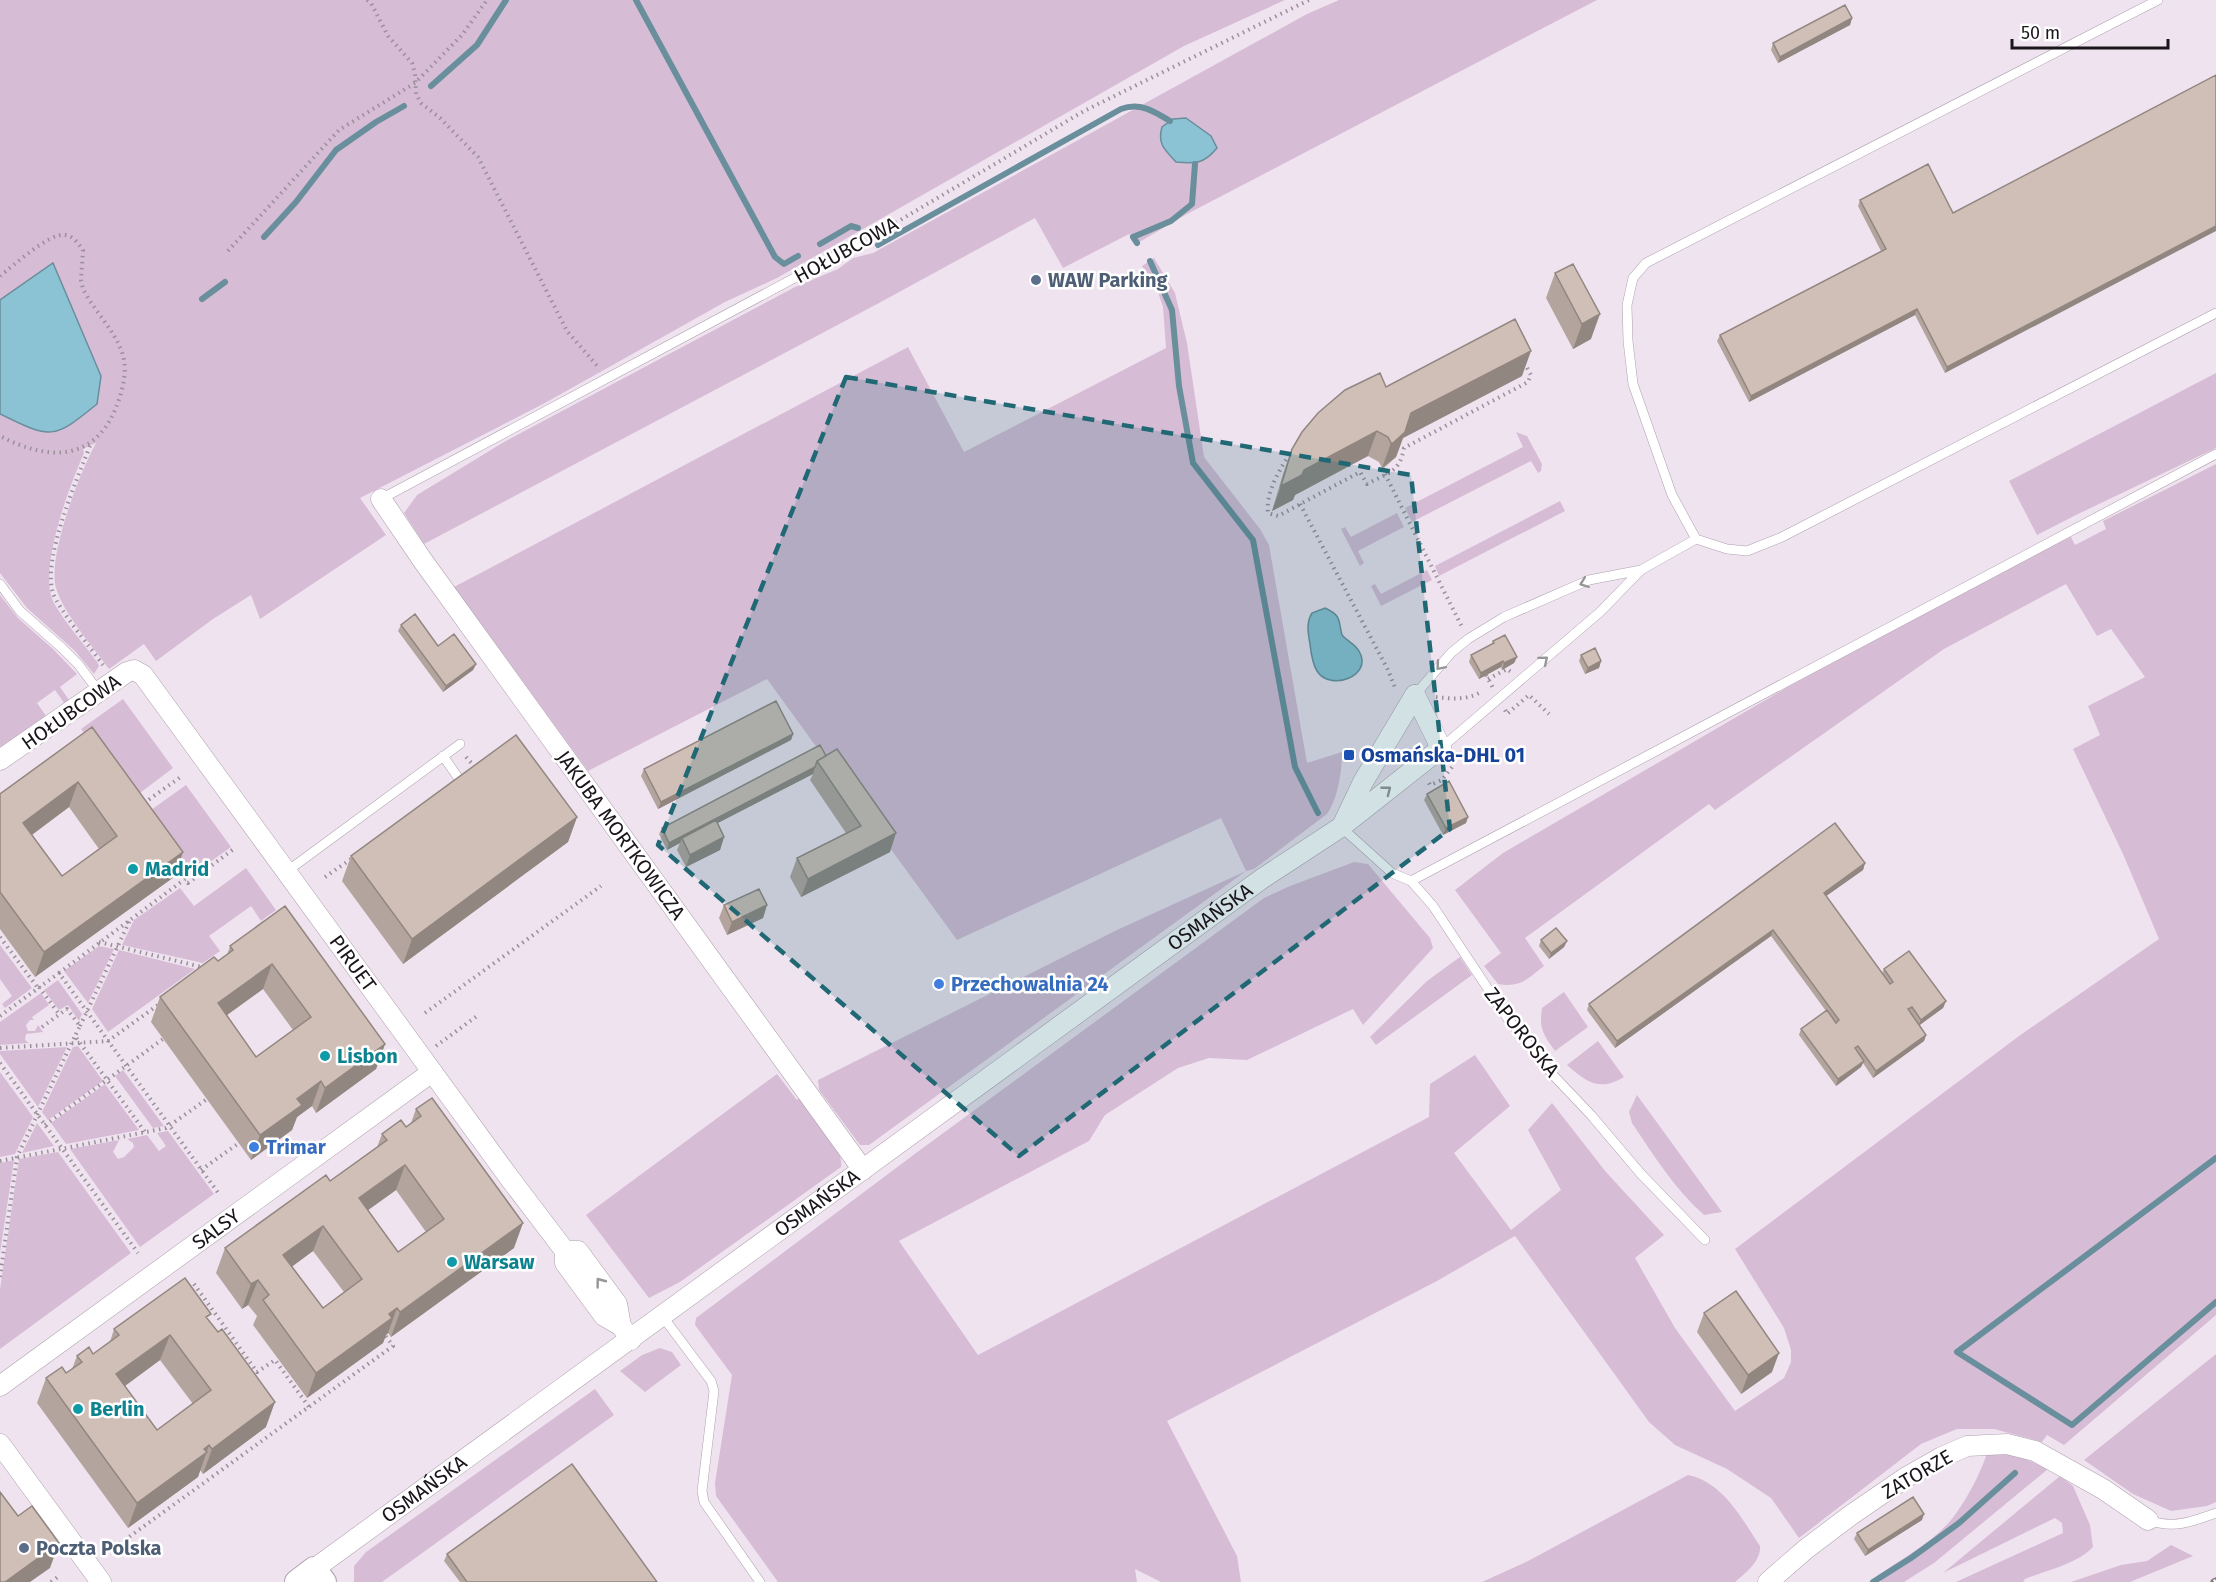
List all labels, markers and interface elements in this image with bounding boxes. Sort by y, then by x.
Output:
scale bar [2012,12,2168,50]
text: 50 m [2021,22,2060,44]
street label: HOŁUBCOWA [790,211,903,288]
place label: WAW Parking [1048,268,1169,292]
marker: WAW Parking [1029,273,1043,287]
one-way arrow [1579,576,1590,588]
one-way arrow [1537,656,1548,667]
one-way arrow [1436,659,1447,670]
street label: HOŁUBCOWA [17,669,126,755]
place label: Osmańska-DHL 01 [1361,743,1525,767]
street label: JAKUBA MORTKOWICZA [552,746,691,925]
marker: Osmańska-DHL 01 [1342,748,1356,762]
one-way arrow [1380,787,1391,798]
place label: Madrid [145,857,209,881]
marker: Madrid [126,862,140,876]
street label: OSMAŃSKA [1162,878,1257,956]
street label: PIRUET [325,930,382,996]
place label: Przechowalnia 24 [951,972,1109,996]
marker: Przechowalnia 24 [932,977,946,991]
street label: ZAPOROSKA [1480,982,1565,1082]
place label: Lisbon [337,1044,398,1068]
marker: Lisbon [318,1049,332,1063]
place label: Trimar [266,1135,327,1159]
marker: Trimar [247,1140,261,1154]
street label: OSMAŃSKA [770,1164,865,1242]
street label: SALSY [187,1204,245,1254]
place label: Warsaw [464,1250,534,1274]
marker: Warsaw [445,1255,459,1269]
one-way arrow [597,1277,608,1288]
place label: Berlin [90,1397,145,1421]
marker: Berlin [71,1402,85,1416]
street label: ZATORZE [1877,1444,1957,1504]
street label: OSMAŃSKA [377,1450,472,1528]
place label: Poczta Polska [36,1536,161,1560]
marker: Poczta Polska [17,1541,31,1555]

